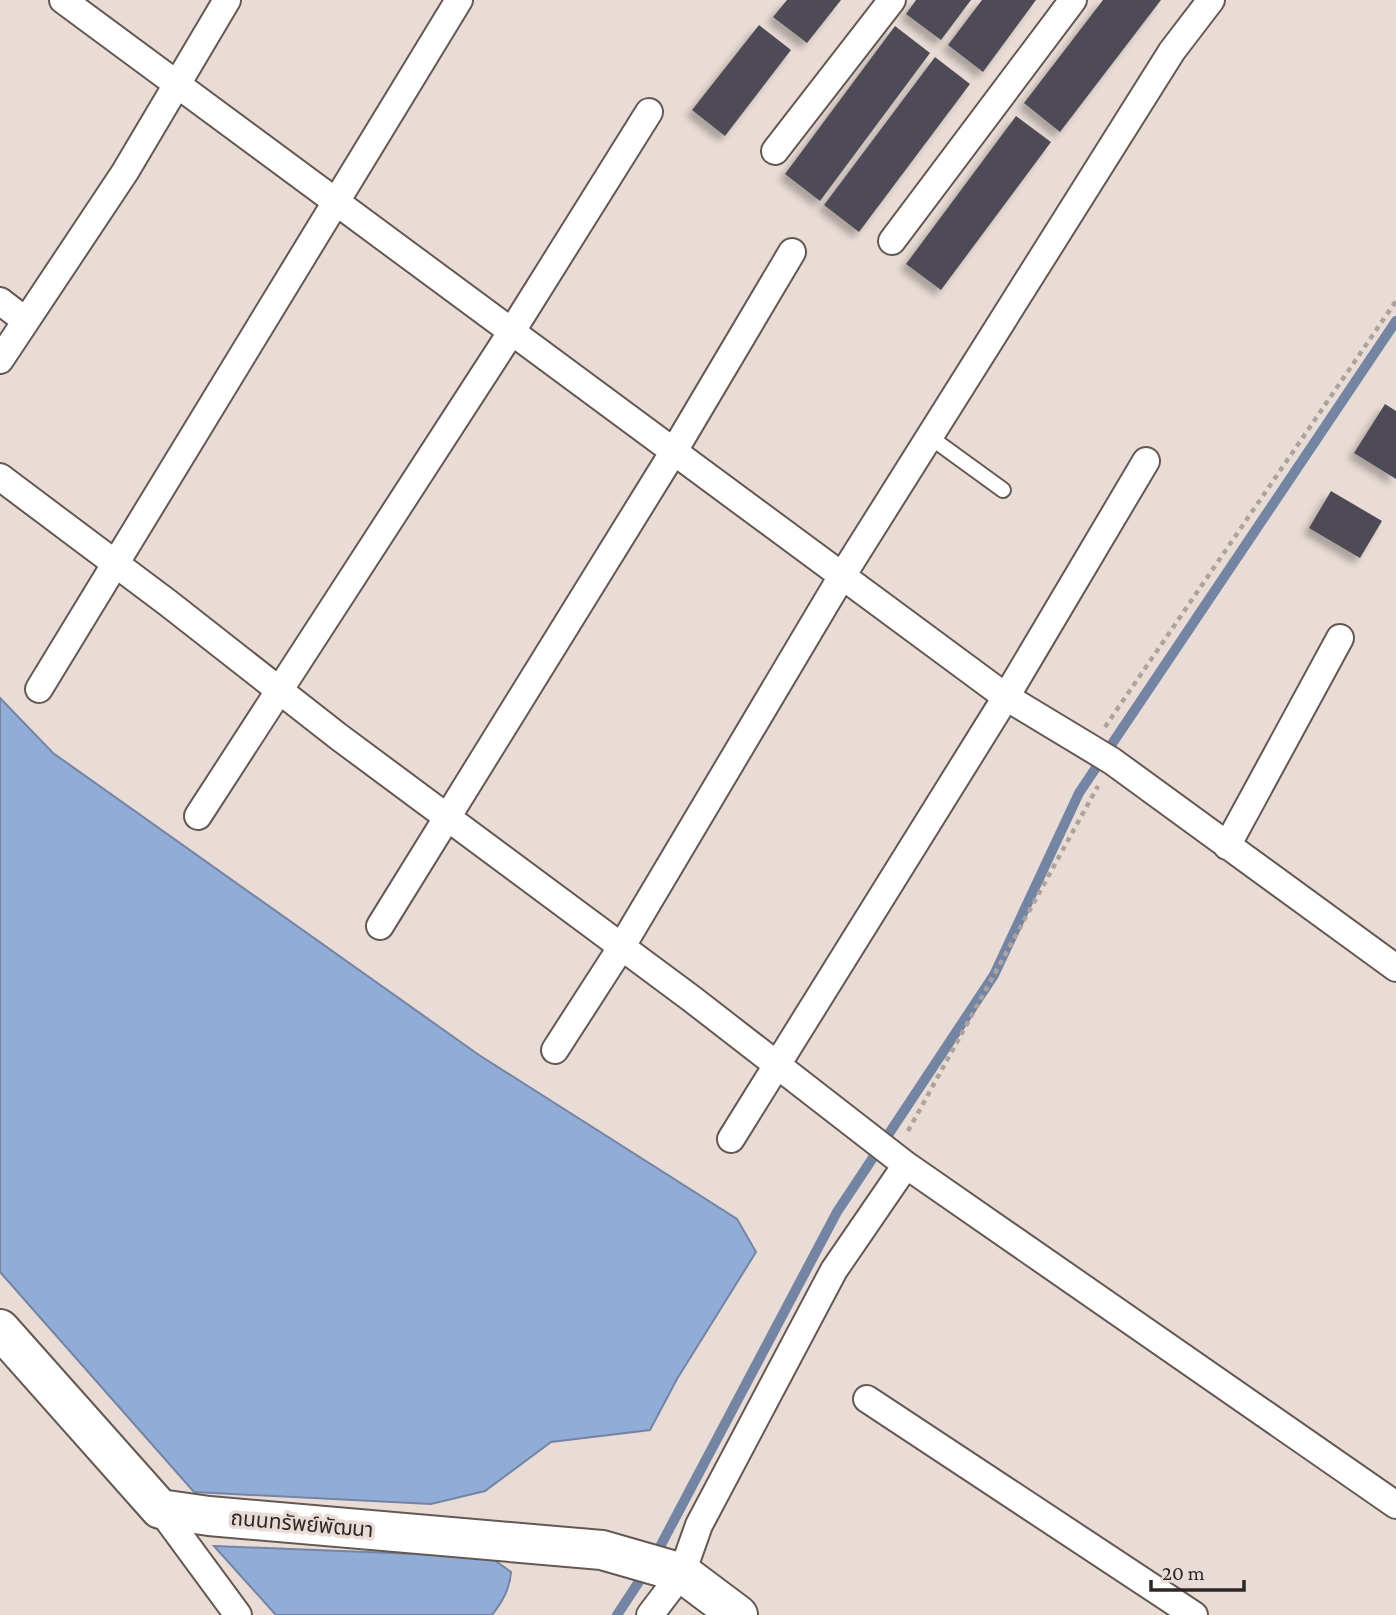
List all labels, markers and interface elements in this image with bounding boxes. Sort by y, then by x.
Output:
street label: ถนนทรัพย์พัฒนา [230,1506,374,1542]
scale bar [1151,1548,1244,1592]
text: 20 m [1162,1561,1205,1585]

